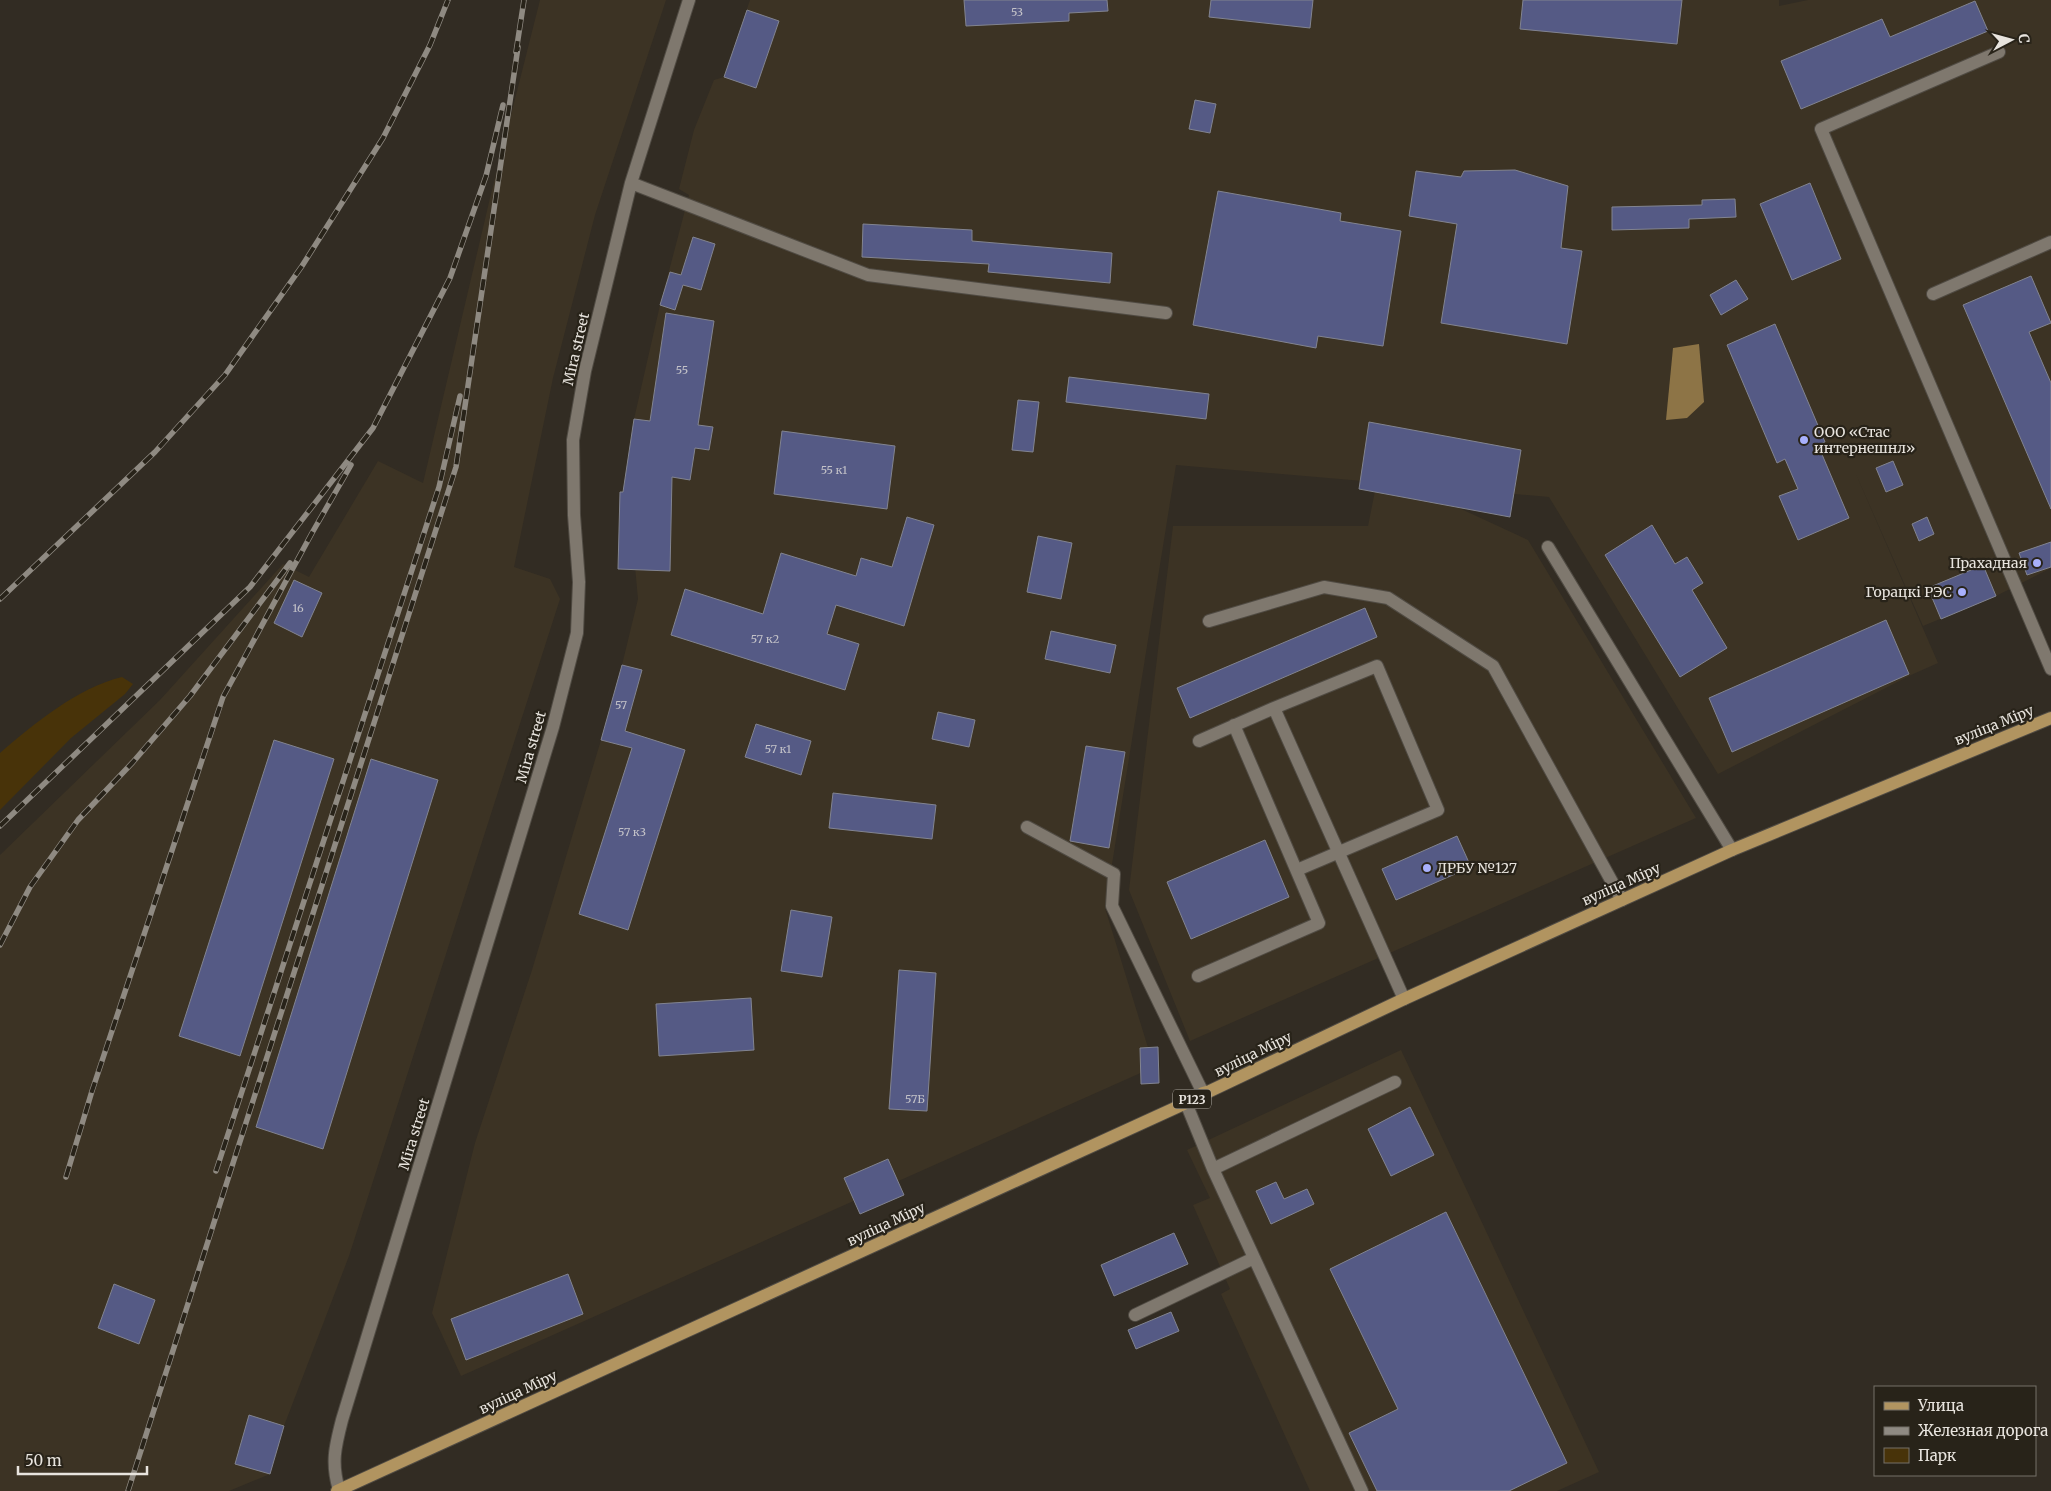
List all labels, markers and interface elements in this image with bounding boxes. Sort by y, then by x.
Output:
house number: 53 [1011,5,1023,19]
north arrow [1986,15,2036,65]
text: С [2014,33,2033,44]
street label: Mira street [559,310,593,387]
house number: 55 [676,363,688,377]
place label: ООО «Стас интернешнл» [1814,423,1915,457]
marker: ООО «Стас интернешнл» [1798,434,1810,446]
house number: 55 к1 [821,463,847,477]
place label: Прахадная [1950,554,2027,572]
marker: Прахадная [2031,557,2043,569]
place label: Горацкі РЭС [1865,583,1952,601]
marker: Горацкі РЭС [1956,586,1968,598]
house number: 16 [292,601,304,615]
house number: 57 к2 [751,632,779,646]
house number: 57 [615,698,627,712]
street label: вуліца Міру [1952,701,2037,749]
street label: Mira street [512,708,550,785]
house number: 57 к1 [765,742,791,756]
house number: 57 к3 [618,825,646,839]
street label: вуліца Міру [1579,858,1664,909]
place label: ДРБУ №127 [1437,859,1517,877]
marker: ДРБУ №127 [1421,862,1433,874]
street label: вуліца Міру [1211,1027,1295,1080]
road number: Р123 [1173,1090,1211,1108]
house number: 57Б [905,1092,925,1106]
street label: Mira street [395,1095,434,1172]
street label: вуліца Міру [844,1198,929,1250]
street label: вуліца Міру [476,1366,561,1418]
legend [1874,1386,2036,1476]
text: Улица [1917,1396,1964,1415]
text: Железная дорога [1918,1421,2048,1440]
scale bar [18,1444,146,1476]
text: Парк [1918,1446,1957,1465]
text: 50 m [25,1451,62,1470]

